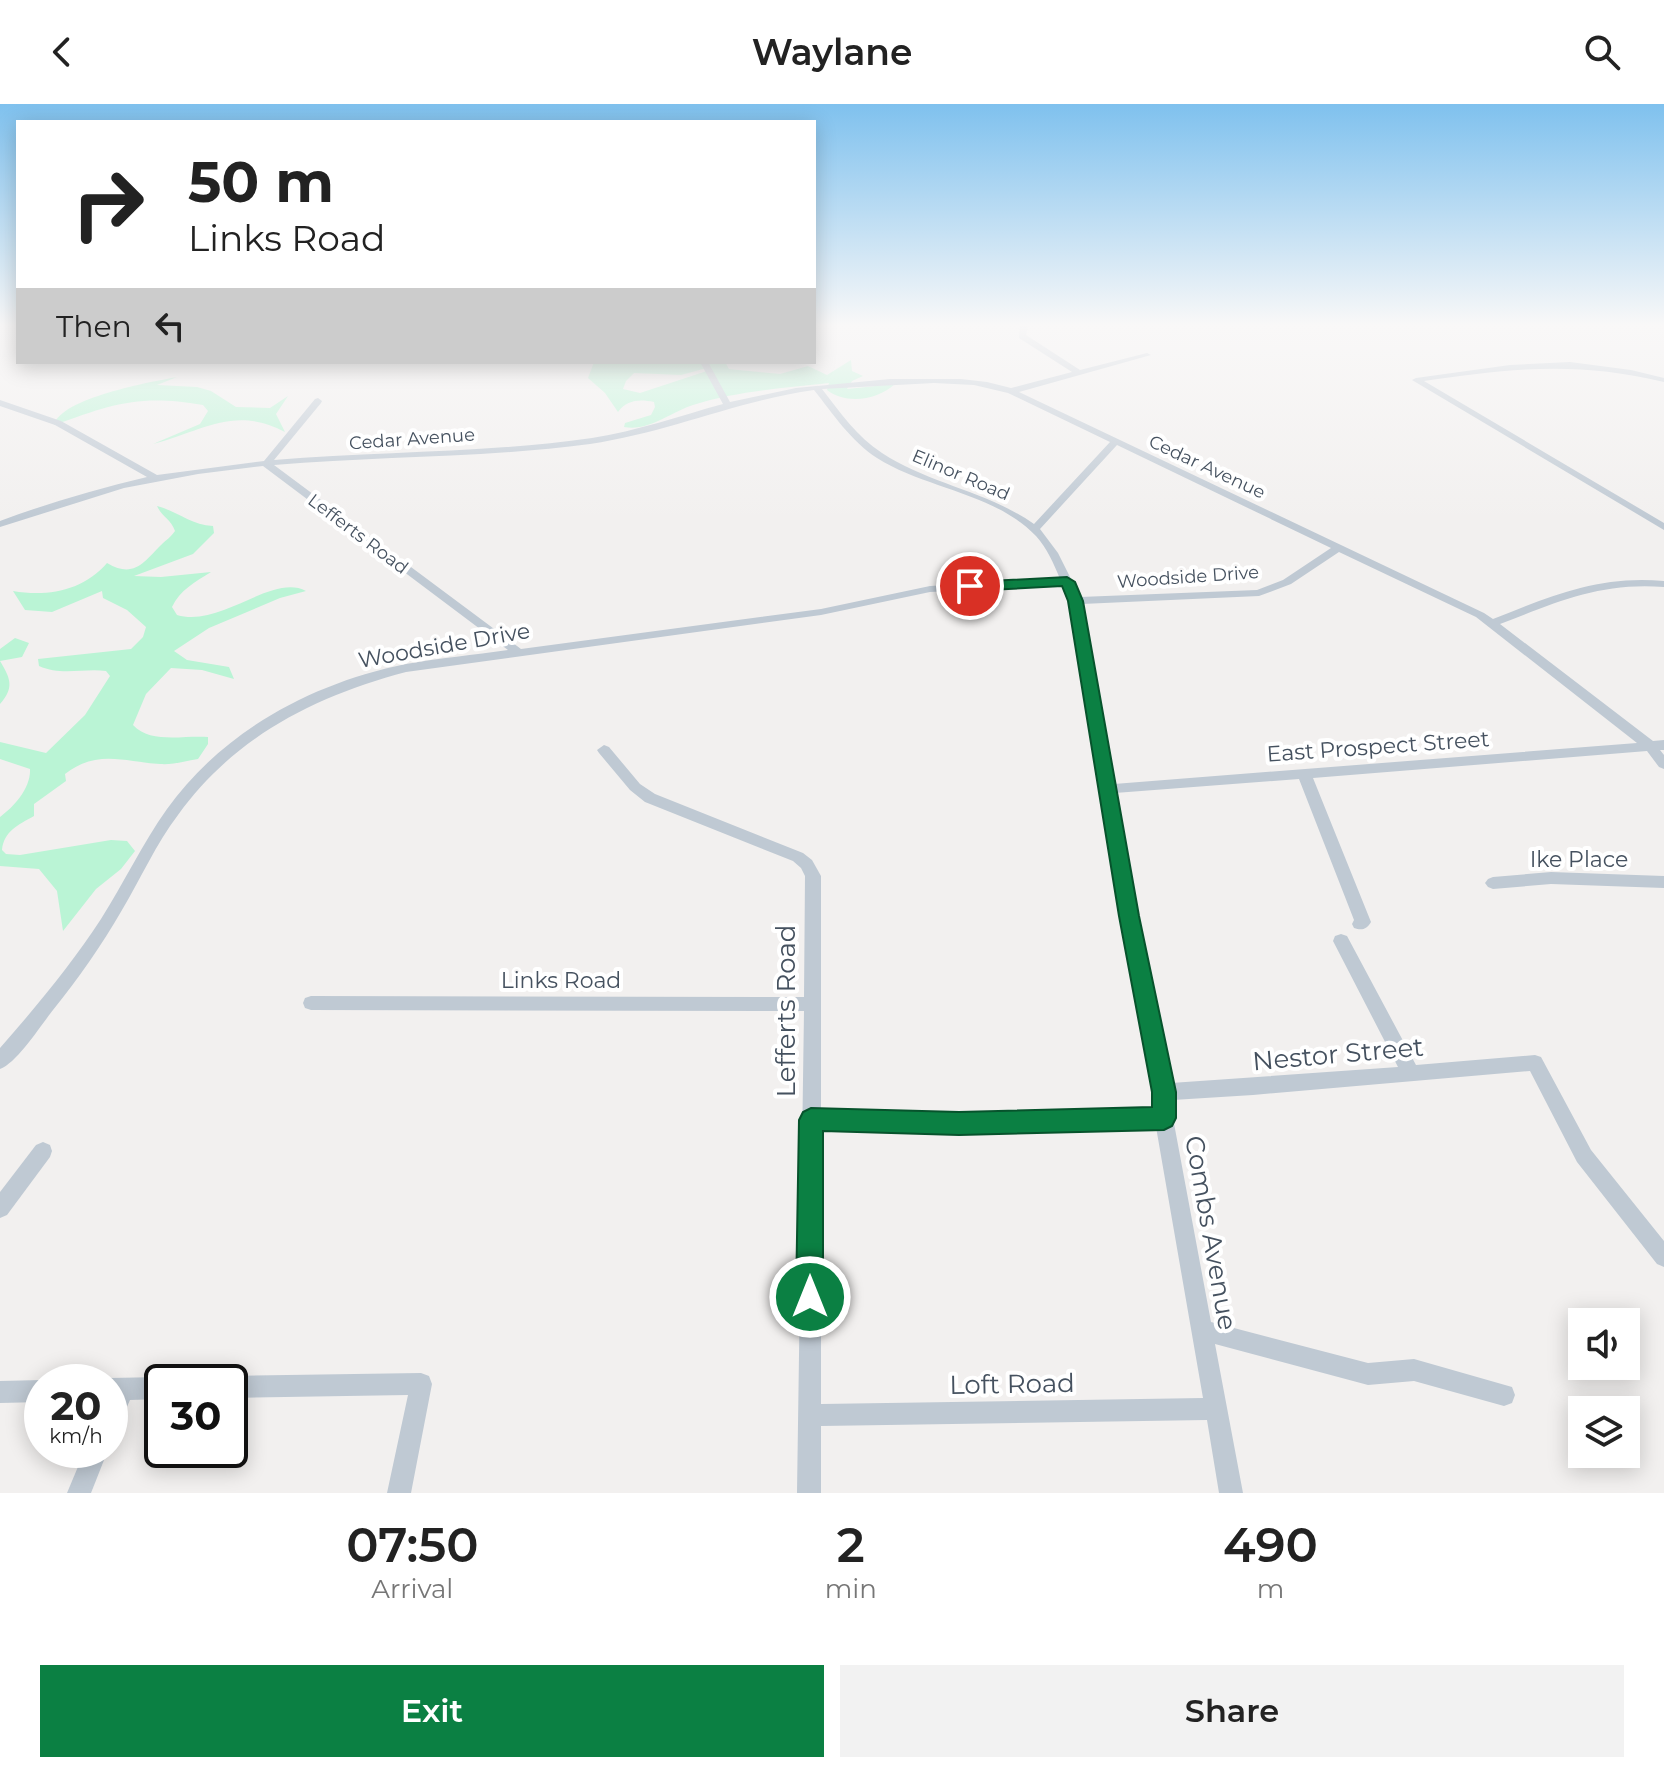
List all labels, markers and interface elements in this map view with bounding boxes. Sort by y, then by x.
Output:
icon: back [40,30,84,74]
text: Waylane [752,30,912,74]
icon: search [1580,30,1624,74]
text: 50 m [188,148,334,216]
icon: right [56,152,160,256]
text: Links Road [188,216,385,260]
icon: left [148,304,192,348]
text: Then [56,308,132,345]
street label: Cedar Avenue [348,424,476,454]
street label: Cedar Avenue [1145,430,1269,504]
street label: Elinor Road [909,445,1013,505]
street label: Lefferts Road [304,489,412,579]
pin [936,552,1004,620]
street label: Woodside Drive [1116,561,1260,593]
icon: arrive [948,564,992,608]
street label: Woodside Drive [356,617,532,674]
street label: East Prospect Street [1266,725,1490,768]
street label: Ike Place [1530,846,1628,873]
street label: Lefferts Road [770,925,802,1097]
street label: Links Road [501,967,621,994]
street label: Nestor Street [1251,1031,1425,1077]
street label: Combs Avenue [1178,1133,1244,1333]
position arrow [768,1255,852,1339]
map controls [1568,1308,1640,1468]
button: sound [1568,1308,1640,1380]
speed limit sign: 30 [144,1364,248,1468]
street label: Loft Road [949,1367,1075,1401]
text: 20 [51,1381,101,1430]
button: layers [1568,1396,1640,1468]
text: km/h [49,1424,103,1448]
text: 07:50 [346,1516,479,1574]
text: 2 [837,1516,865,1574]
text: 490 [1223,1516,1318,1574]
text: Arrival [371,1573,453,1605]
text: min [825,1573,877,1605]
text: m [1257,1573,1284,1605]
button: Exit [40,1665,824,1757]
button: Share [840,1665,1624,1757]

